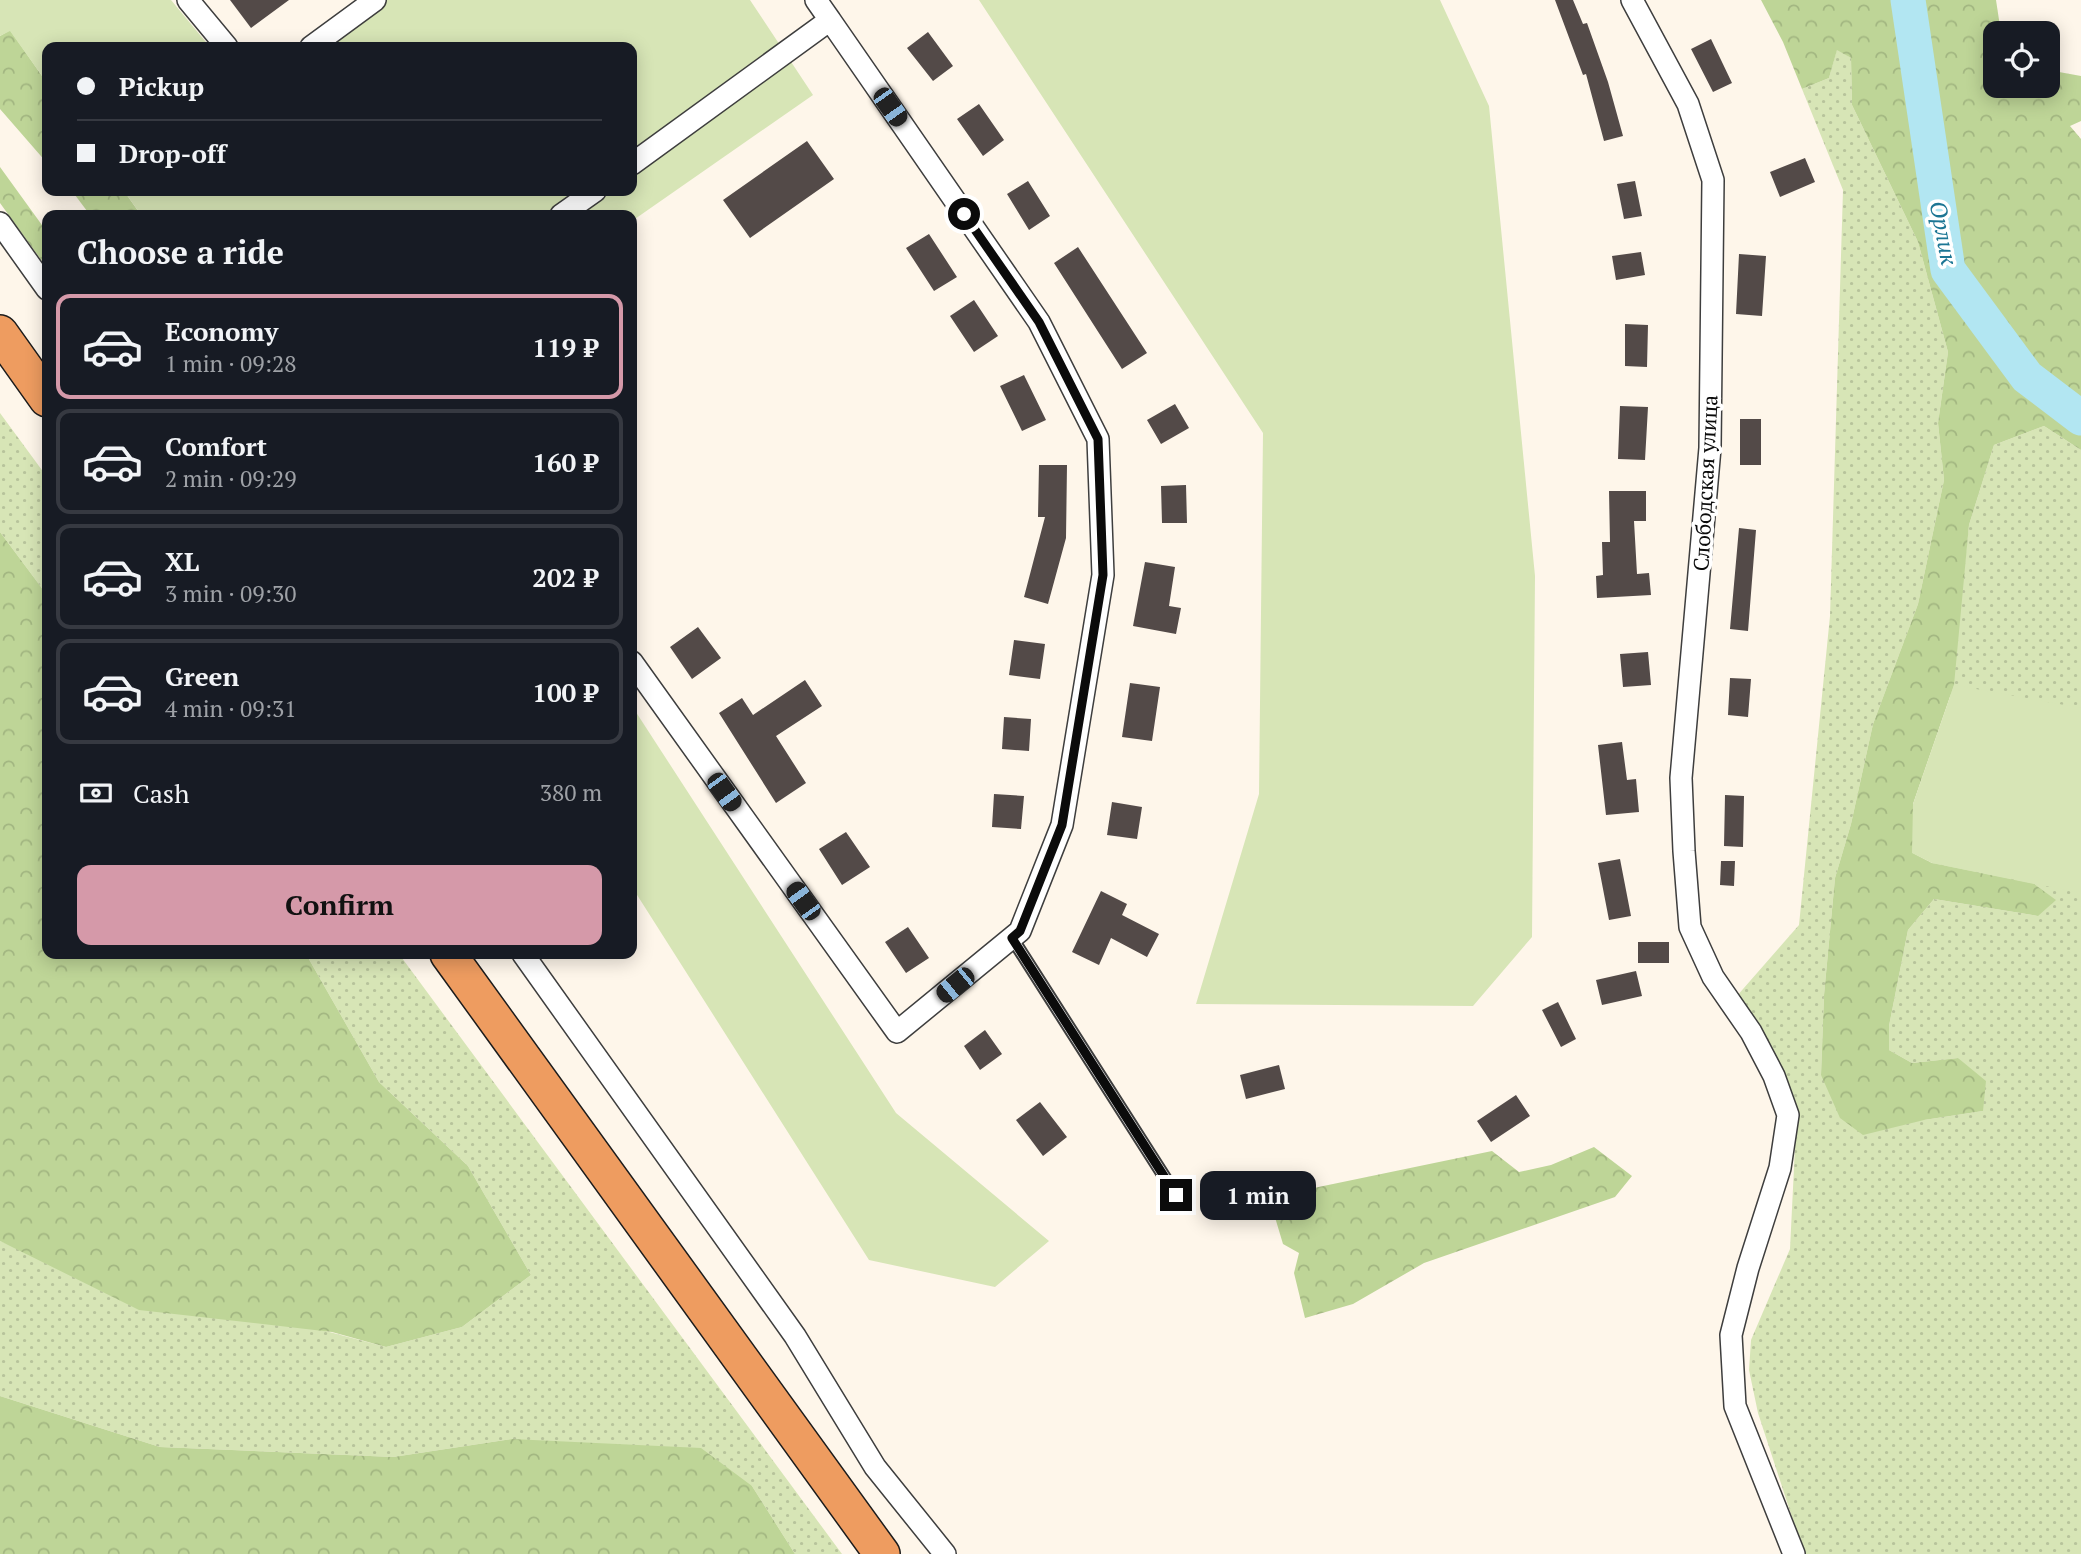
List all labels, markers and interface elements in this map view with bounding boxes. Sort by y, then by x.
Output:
map controls [1983,21,2060,98]
button: locate [1983,21,2060,98]
text: Pickup [119,69,204,103]
car [870,84,911,130]
text: Drop-off [119,136,226,170]
route start [948,198,980,230]
water label: Орлик [1923,198,1965,268]
text: Choose a ride [77,231,284,273]
text: Economy [165,314,278,348]
icon: car [81,315,144,378]
text: 119 ₽ [532,330,598,364]
text: 1 min · 09:28 [165,348,297,379]
street label: Слободская улица [1686,394,1724,572]
text: Comfort [165,429,267,463]
icon: car [81,430,144,493]
text: 160 ₽ [532,445,598,479]
text: 2 min · 09:29 [165,463,297,494]
text: XL [165,544,199,578]
icon: car [81,545,144,608]
text: 202 ₽ [532,560,598,594]
text: 3 min · 09:30 [165,578,297,609]
text: Green [165,659,239,693]
icon: car [81,660,144,723]
text: 100 ₽ [532,675,598,709]
text: 4 min · 09:31 [165,693,297,724]
car [704,769,745,815]
icon: cash [77,774,115,812]
text: Cash [133,776,189,810]
text: 380 m [540,777,602,808]
button: Confirm [77,865,602,945]
car [783,878,824,924]
car [933,964,978,1006]
callout: 1 min [1200,1170,1316,1220]
route end [1160,1179,1192,1211]
text: 1 min [1227,1180,1289,1211]

